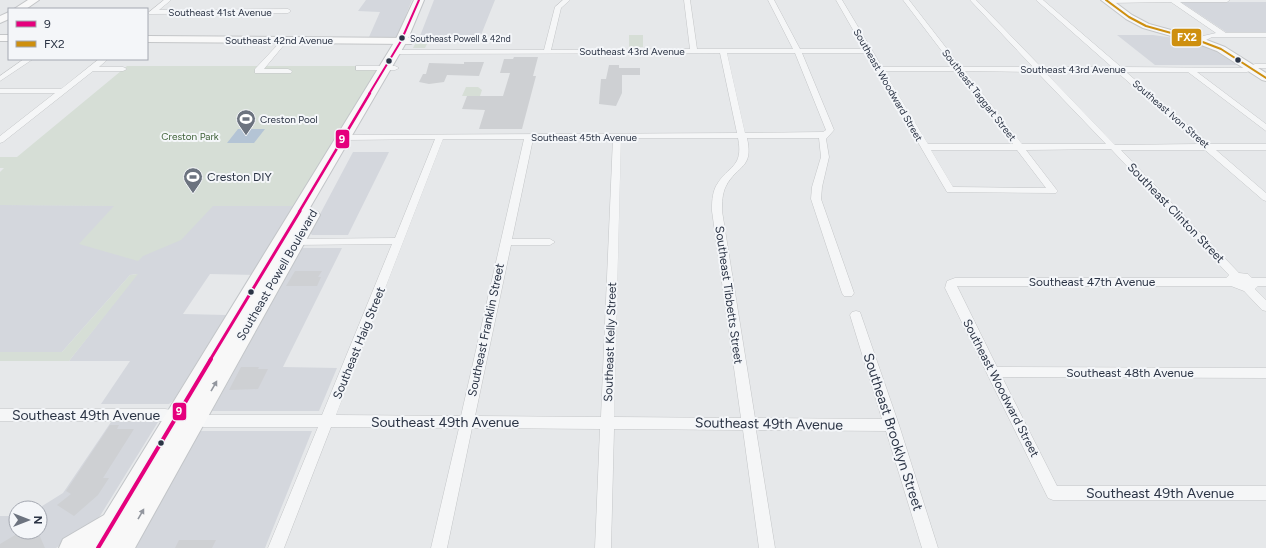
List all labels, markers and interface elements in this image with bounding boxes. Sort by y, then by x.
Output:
street label: Southeast 41st Avenue [168,6,272,19]
legend [8,8,148,60]
text: 9 [44,17,51,31]
street label: Southeast Woodward Street [850,27,926,144]
line badge: FX2 [1171,28,1202,47]
text: FX2 [1177,31,1197,44]
marker: Southeast Powell & 42nd [397,33,407,43]
place label: Southeast Powell & 42nd [410,33,511,44]
street label: Southeast 42nd Avenue [225,34,333,47]
text: FX2 [44,37,65,51]
street label: Southeast 43rd Avenue [579,45,685,58]
street label: Southeast Taggart Street [939,47,1019,144]
unlabelled marker [1233,55,1243,65]
unlabelled marker [384,56,394,66]
street label: Southeast 43rd Avenue [1020,63,1126,76]
street label: Southeast Ivon Street [1130,77,1212,151]
sports icon: Creston Pool [235,108,257,136]
place label: Creston Pool [260,113,318,126]
line badge: 9 [335,129,350,149]
park label: Creston Park [161,130,219,143]
street label: Southeast 45th Avenue [531,131,638,144]
text: 9 [339,133,345,146]
street label: Southeast Clinton Street [1125,160,1228,266]
sports icon: Creston DIY [182,166,204,194]
place label: Creston DIY [207,170,272,184]
street label: Southeast Powell Boulevard [234,207,320,343]
street label: Southeast Tibbetts Street [712,225,746,365]
street label: Southeast Franklin Street [465,262,507,398]
street label: Southeast 47th Avenue [1029,275,1156,289]
street label: Southeast Kelly Street [601,281,619,402]
street label: Southeast Haig Street [330,285,388,401]
unlabelled marker [246,287,256,297]
street label: Southeast Woodward Street [960,317,1042,460]
street label: Southeast Brooklyn Street [859,351,927,513]
street label: Southeast 48th Avenue [1066,366,1194,380]
one-way arrow [211,380,218,392]
line badge: 9 [172,402,187,421]
text: 9 [176,405,182,418]
street label: Southeast 49th Avenue [12,407,160,424]
street label: Southeast 49th Avenue [371,414,519,431]
street label: Southeast 49th Avenue [695,414,844,434]
unlabelled marker [156,438,166,448]
street label: Southeast 49th Avenue [1086,485,1234,502]
north arrow [8,500,48,540]
one-way arrow [137,508,144,520]
text: N [31,516,44,524]

